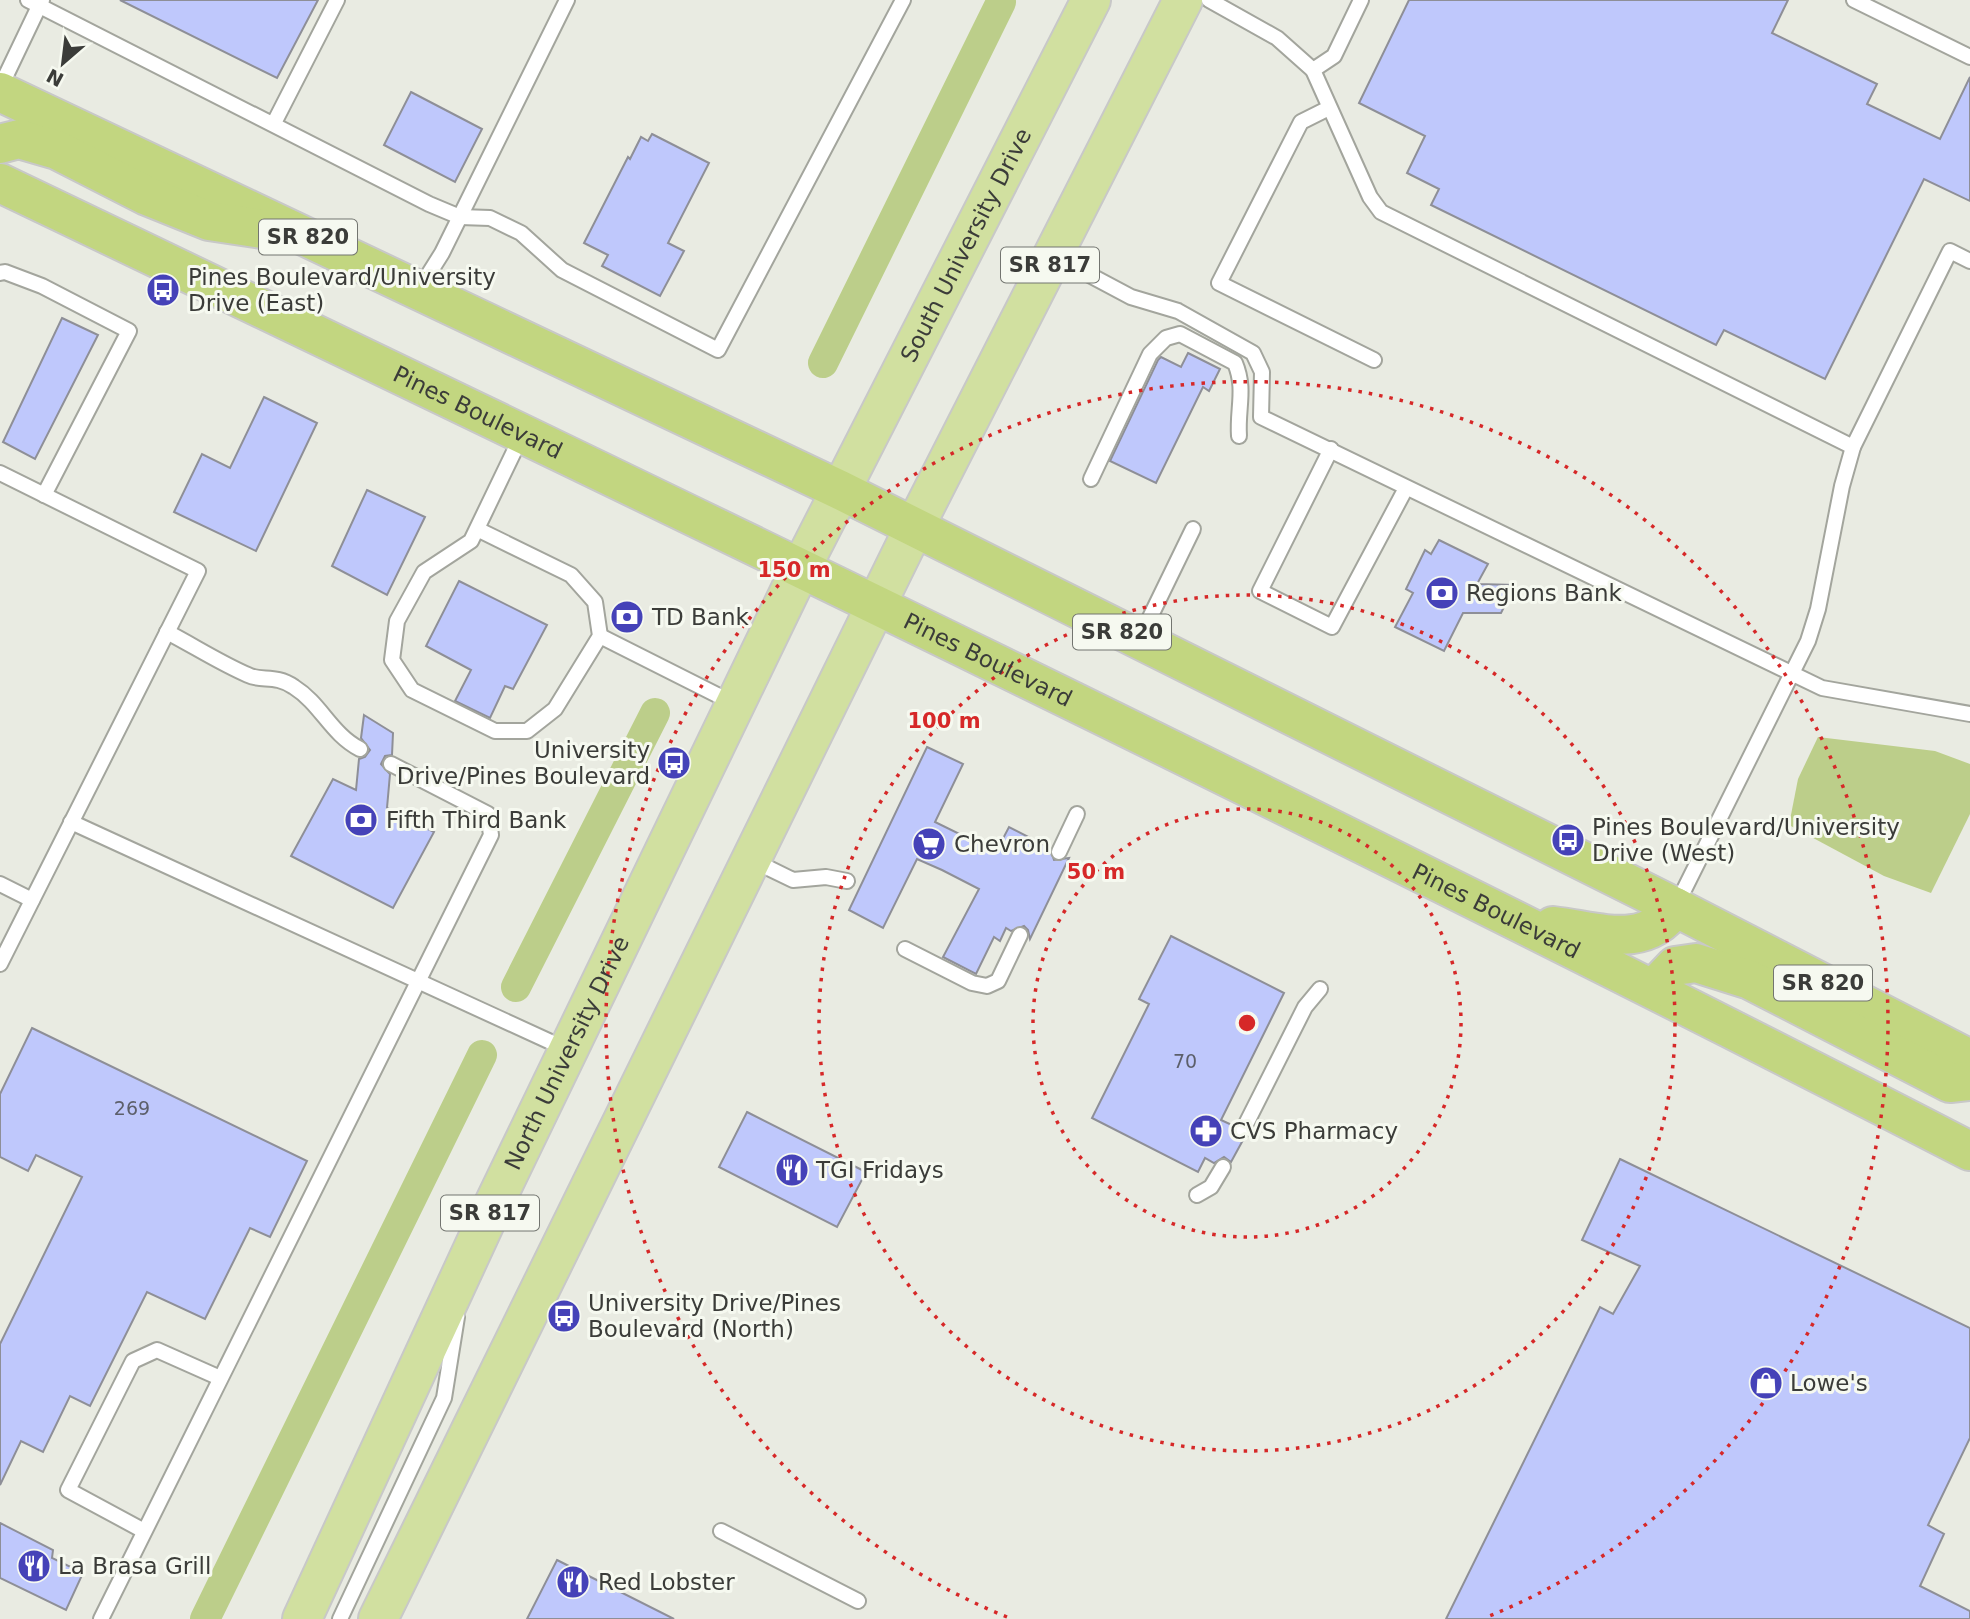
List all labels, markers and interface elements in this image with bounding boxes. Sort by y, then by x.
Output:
north arrow [28,28,98,98]
text: N [43,65,67,91]
street label: South University Drive [895,124,1036,366]
road number: SR 820 [259,219,357,254]
road number: SR 817 [1001,247,1099,282]
place label: Pines Boulevard/University Drive (East) [188,264,496,316]
bus stop icon: Pines Boulevard/University Drive (East) [144,271,182,309]
street label: Pines Boulevard [389,361,566,464]
text: 150 m [757,558,831,582]
bank icon: Regions Bank [1423,574,1461,612]
place label: Regions Bank [1466,580,1622,606]
bank icon: TD Bank [608,598,646,636]
place label: TD Bank [651,604,750,630]
street label: Pines Boulevard [900,608,1076,712]
road number: SR 820 [1073,614,1171,650]
text: 100 m [907,709,981,733]
place label: University Drive/Pines Boulevard [397,737,650,789]
bus stop icon: University Drive/Pines Boulevard [655,744,693,782]
bank icon: Fifth Third Bank [342,801,380,839]
place label: Fifth Third Bank [386,807,567,833]
place label: Pines Boulevard/University Drive (West) [1592,814,1900,866]
bus stop icon: Pines Boulevard/University Drive (West) [1549,821,1587,859]
supermarket icon: Chevron [910,825,948,863]
place label: Chevron [954,831,1050,857]
street label: Pines Boulevard [1408,858,1585,964]
text: 50 m [1067,860,1125,884]
street label: North University Drive [499,932,634,1174]
road number: SR 820 [1774,965,1872,1000]
centre of rings [1235,1011,1259,1035]
house number: 70 [1173,1050,1197,1072]
house number: 269 [114,1097,150,1119]
pharmacy icon: CVS Pharmacy [1187,1112,1225,1150]
place label: CVS Pharmacy [1230,1118,1398,1144]
restaurant icon: TGI Fridays [773,1151,811,1189]
place label: TGI Fridays [815,1157,944,1183]
road number: SR 817 [441,1196,539,1230]
place label: University Drive/Pines Boulevard (North) [588,1290,841,1342]
bus stop icon: University Drive/Pines Boulevard (North) [545,1297,583,1335]
shop icon: Lowe's [1747,1364,1785,1402]
place label: Lowe's [1790,1370,1868,1396]
restaurant icon: La Brasa Grill [15,1547,53,1585]
place label: La Brasa Grill [58,1553,211,1579]
restaurant icon: Red Lobster [554,1563,592,1601]
place label: Red Lobster [598,1569,735,1595]

